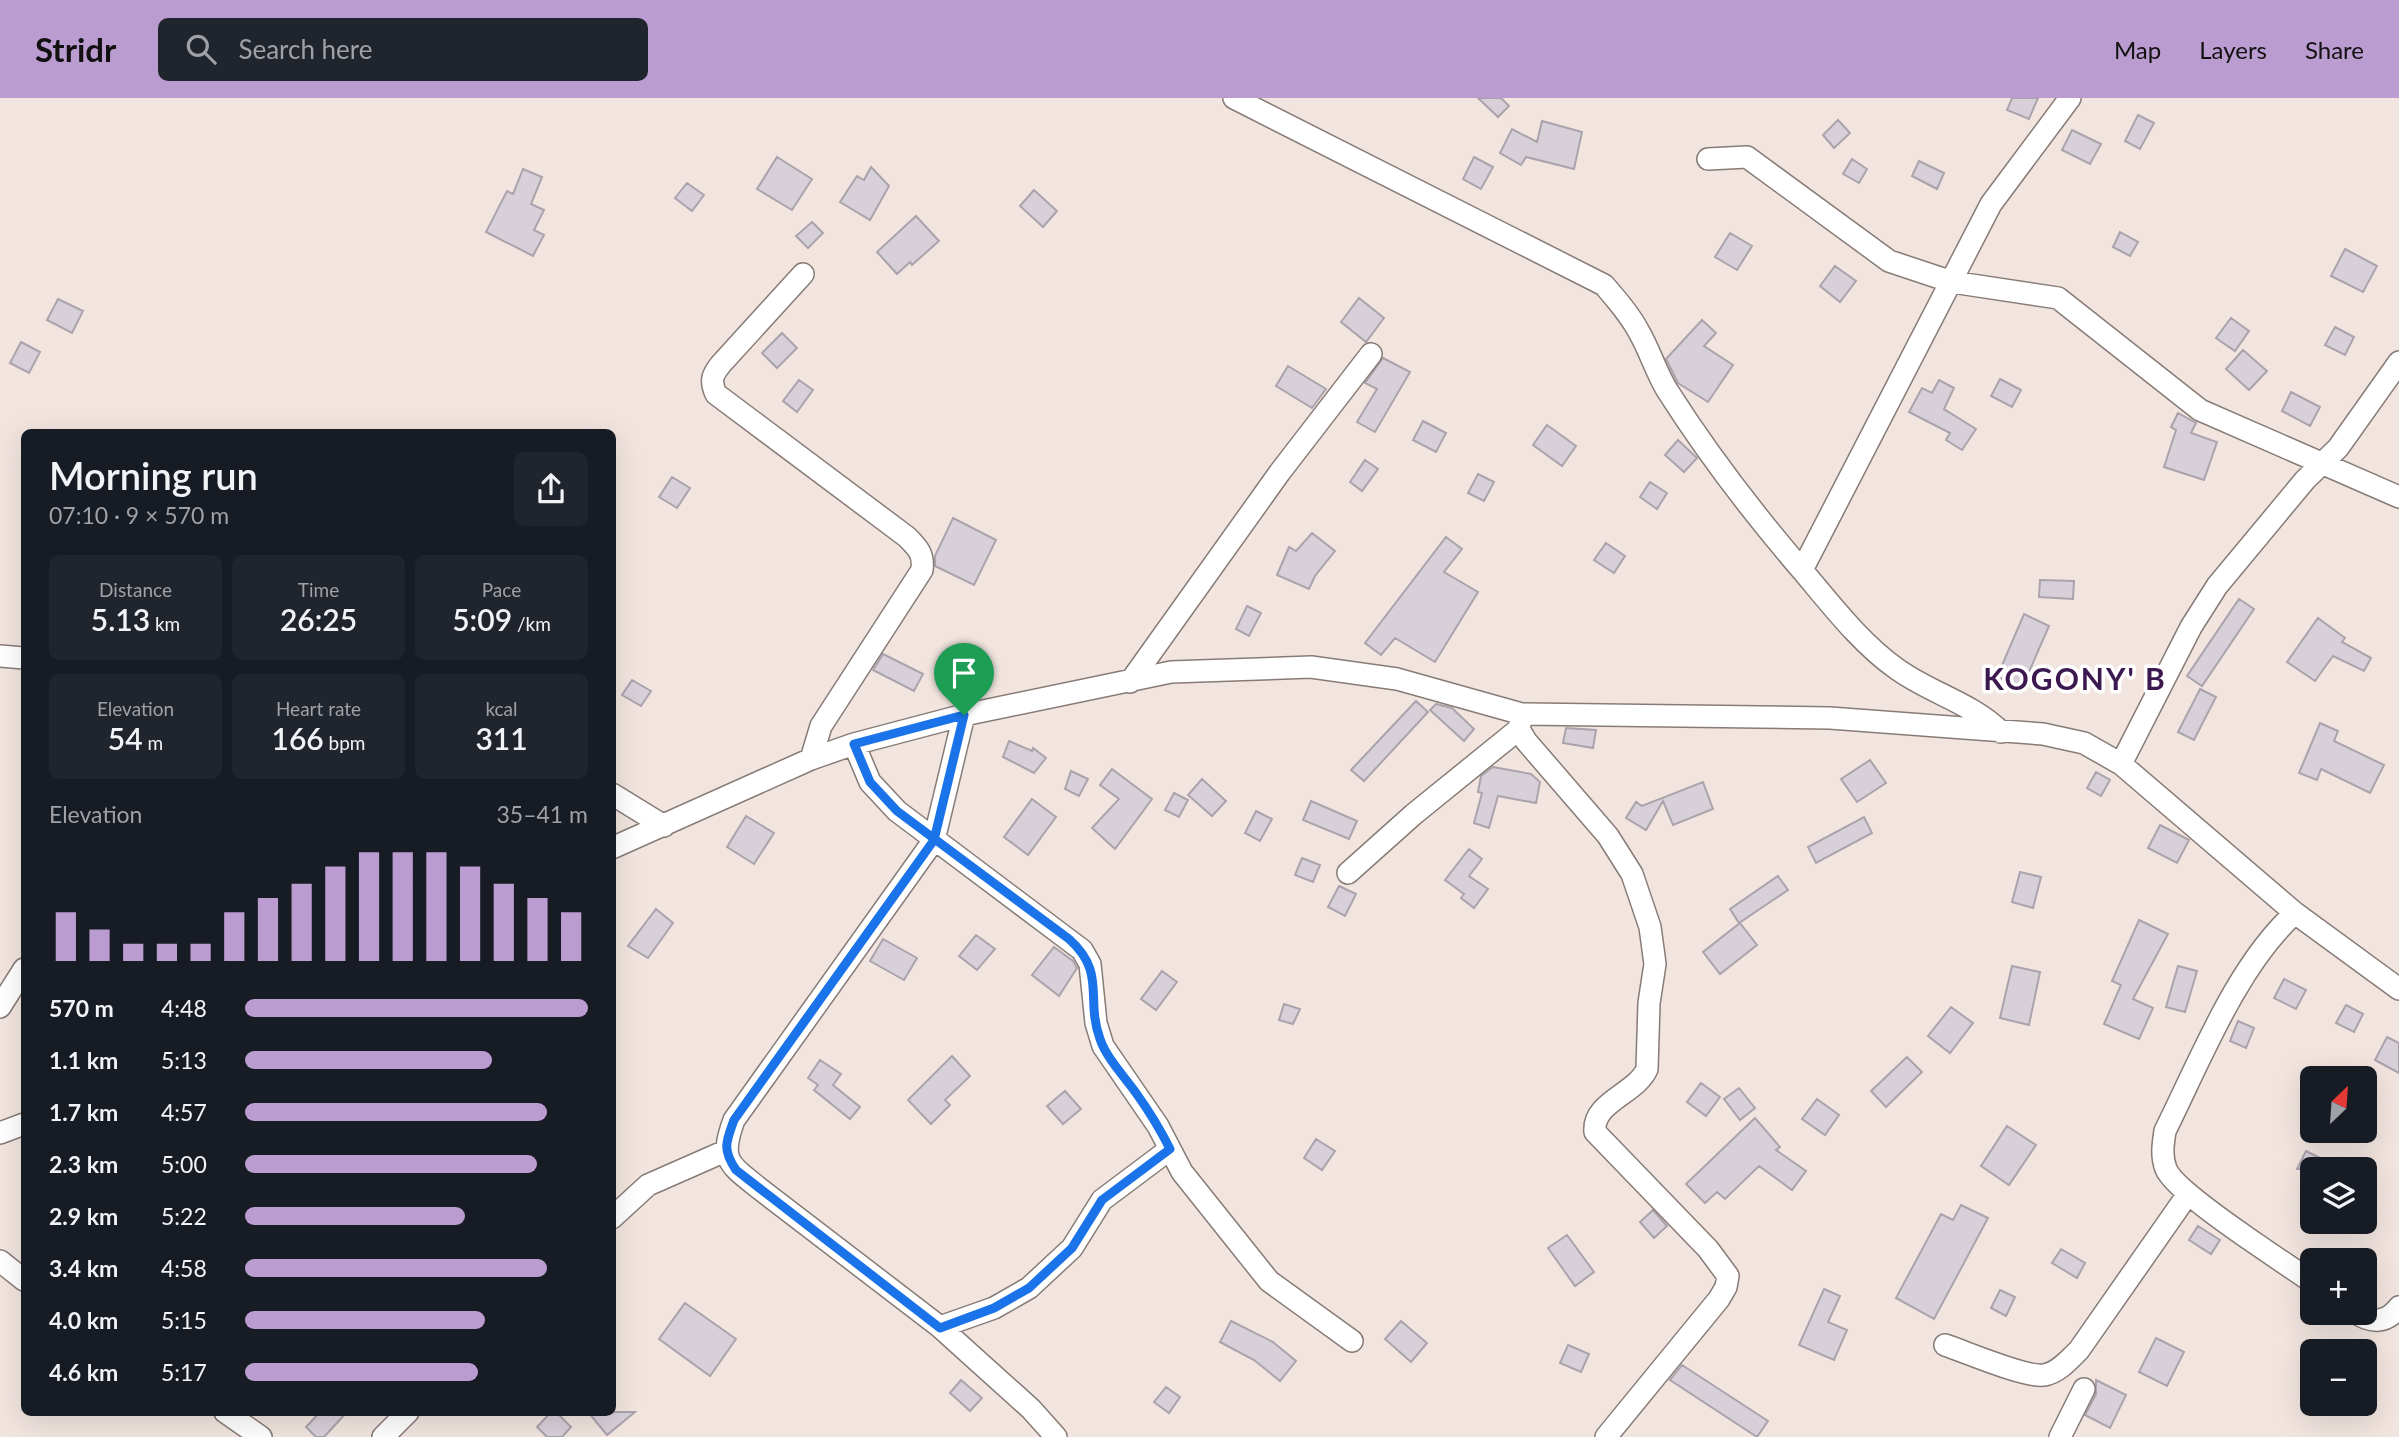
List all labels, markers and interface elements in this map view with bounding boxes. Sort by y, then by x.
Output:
search box [158,18,648,81]
text: Stridr [35,29,116,69]
icon: search [182,30,220,68]
text: Search here [238,33,372,65]
text: Map [2114,35,2161,64]
text: Layers [2199,35,2267,64]
text: Share [2305,35,2364,64]
text: Morning run [49,452,258,498]
button: share [514,452,588,526]
text: 07:10 · 9 × 570 m [49,501,229,529]
text: Distance [99,578,172,601]
text: Time [298,578,339,601]
text: Pace [482,578,521,601]
text: 5.13 [91,601,150,637]
text: 26:25 [280,601,357,637]
text: 5:09 [452,601,512,637]
text: km [150,612,180,635]
text: /km [512,612,551,635]
pin [934,643,994,715]
icon: arrive [945,654,983,692]
district label: KOGONY' B [1983,660,2167,696]
text: Elevation [97,697,174,720]
text: Heart rate [276,697,361,720]
text: kcal [485,697,518,720]
text: 54 [108,720,143,756]
text: 166 [272,720,324,756]
text: 311 [475,720,528,756]
text: m [143,731,163,754]
text: bpm [324,731,365,754]
text: Elevation [49,800,142,828]
text: 35–41 m [496,800,588,828]
text: 570 m [49,994,114,1022]
text: 4:48 [161,994,207,1022]
text: 1.1 km [49,1046,118,1074]
text: 5:13 [161,1046,207,1074]
north arrow [2300,1066,2376,1143]
map controls [2300,1066,2377,1416]
text: 1.7 km [49,1098,118,1126]
text: 4:57 [161,1098,207,1126]
text: 2.3 km [49,1150,118,1178]
text: 5:00 [161,1150,207,1178]
button: layers [2300,1157,2377,1234]
text: 2.9 km [49,1202,118,1230]
text: 5:22 [161,1202,207,1230]
button: + [2300,1248,2377,1325]
text: 3.4 km [49,1254,118,1282]
text: 4:58 [161,1254,207,1282]
text: 4.0 km [49,1306,118,1334]
text: 5:15 [161,1306,207,1334]
button: − [2300,1339,2377,1416]
text: 4.6 km [49,1358,118,1386]
text: 5:17 [161,1358,207,1386]

